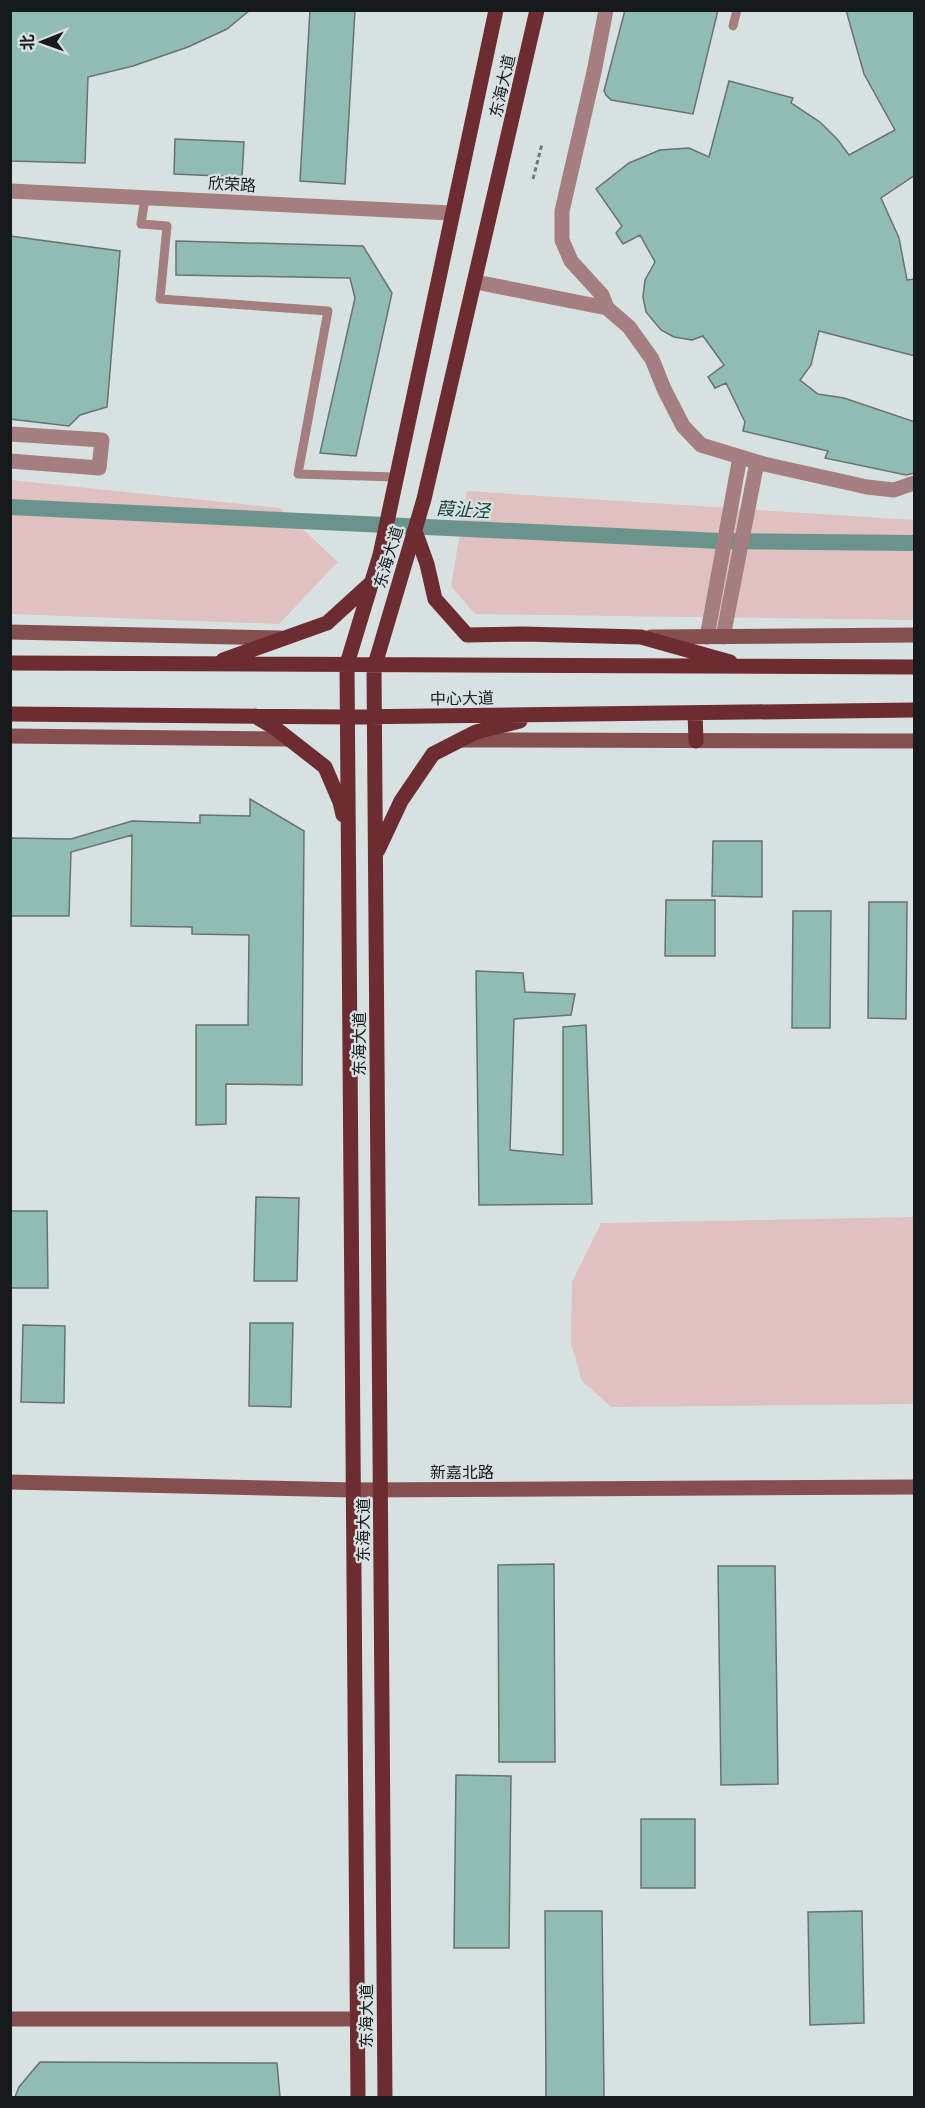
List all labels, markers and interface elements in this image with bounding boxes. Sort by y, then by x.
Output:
north arrow [12,12,72,72]
text: 北 [18,34,36,50]
street label: 东海大道 [486,53,518,119]
street label: 欣荣路 [208,174,256,194]
water label: 葭沚泾 [436,498,492,521]
street label: 东海大道 [370,524,406,590]
street label: 中心大道 [430,688,494,708]
street label: 东海大道 [350,1012,368,1076]
street label: 新嘉北路 [430,1463,494,1481]
street label: 东海大道 [354,1498,372,1562]
street label: 东海大道 [357,1984,375,2048]

